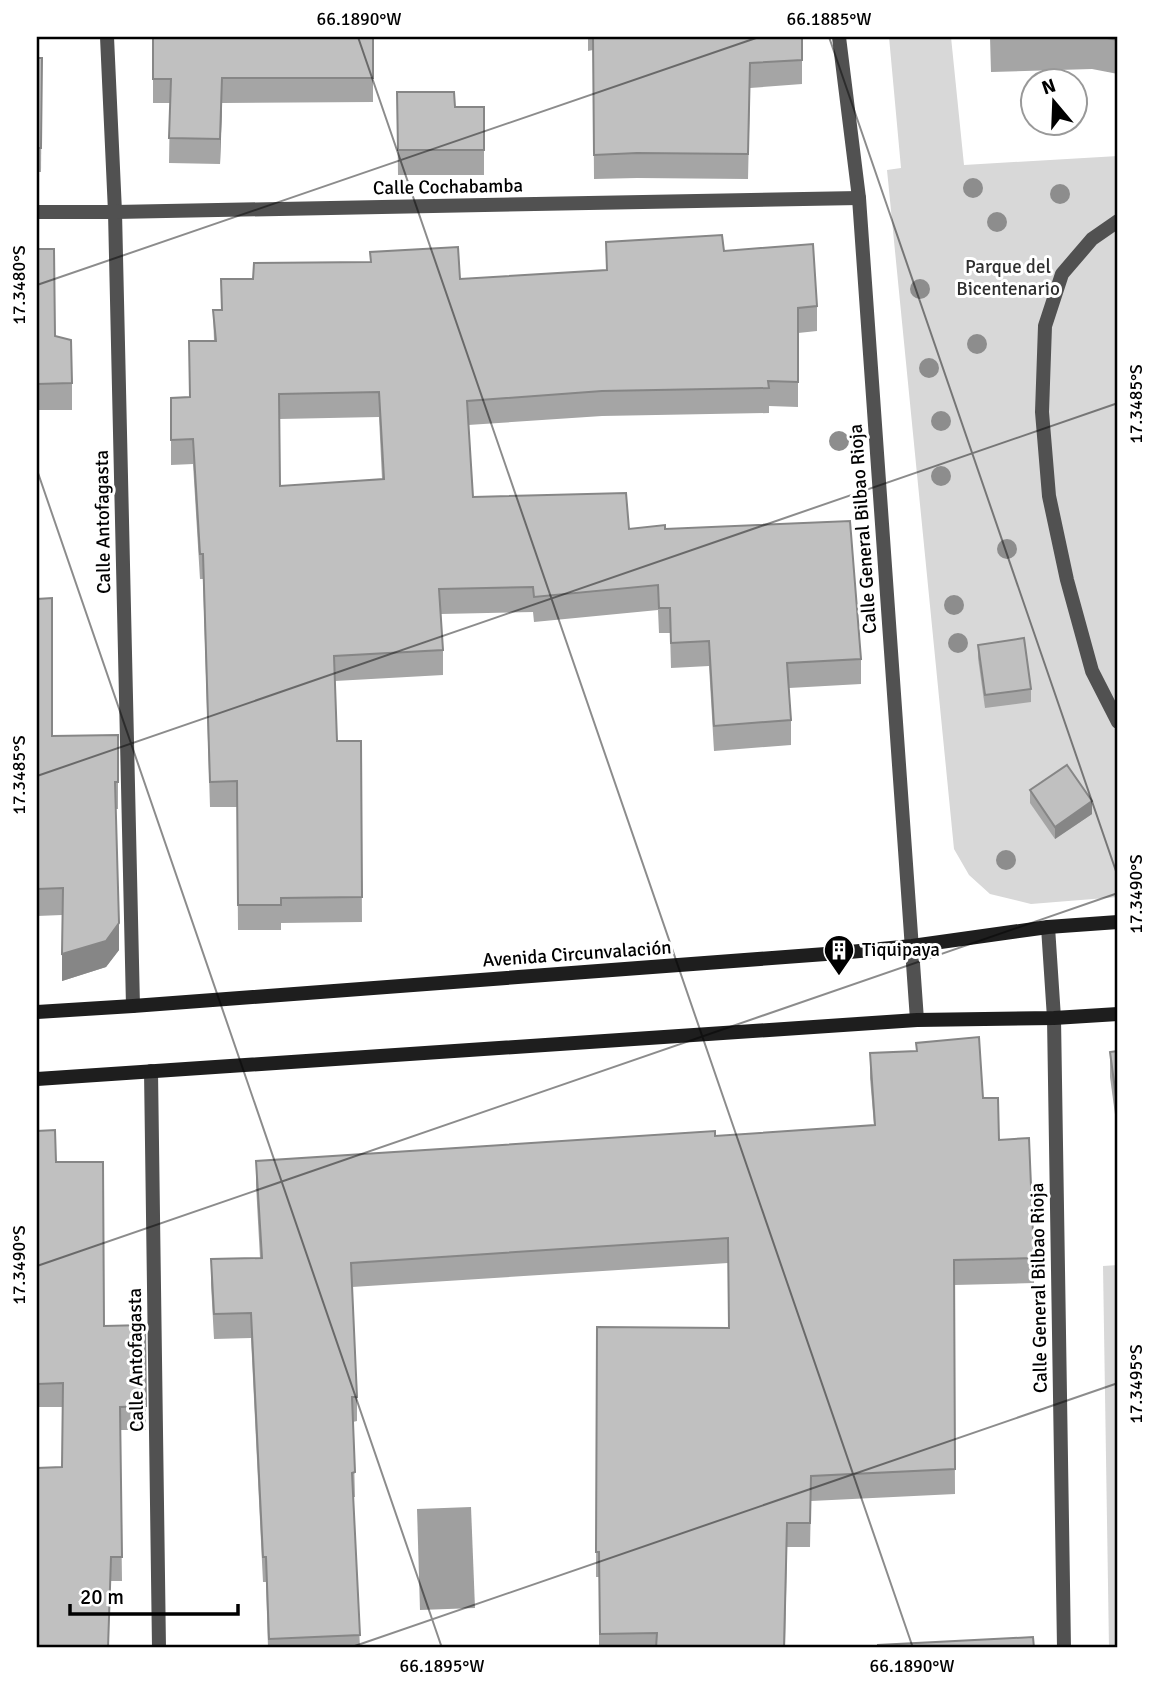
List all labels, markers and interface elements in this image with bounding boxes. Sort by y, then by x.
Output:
text: 66.1890°W [316,8,402,30]
text: 66.1885°W [786,8,872,30]
north arrow [1018,66,1088,136]
text: N [1039,73,1059,100]
street label: Calle Cochabamba [373,174,523,200]
text: 17.3480°S [8,245,30,325]
park label: Parque del Bicentenario [956,255,1060,301]
text: 17.3485°S [1125,364,1147,444]
street label: Calle General Bilbao Rioja [844,423,882,635]
street label: Calle Antofagasta [90,450,116,594]
text: 17.3485°S [8,735,30,815]
text: 17.3490°S [1125,854,1147,934]
building icon: Tiquipaya [822,933,856,977]
street label: Avenida Circunvalación [482,935,672,973]
place label: Tiquipaya [862,938,940,962]
street label: Calle General Bilbao Rioja [1025,1183,1053,1393]
text: 17.3490°S [8,1225,30,1305]
street label: Calle Antofagasta [123,1288,149,1432]
text: 17.3495°S [1125,1344,1147,1424]
scale bar [70,1573,238,1617]
text: 20 m [80,1584,124,1610]
text: 66.1895°W [399,1655,485,1677]
text: 66.1890°W [869,1655,955,1677]

